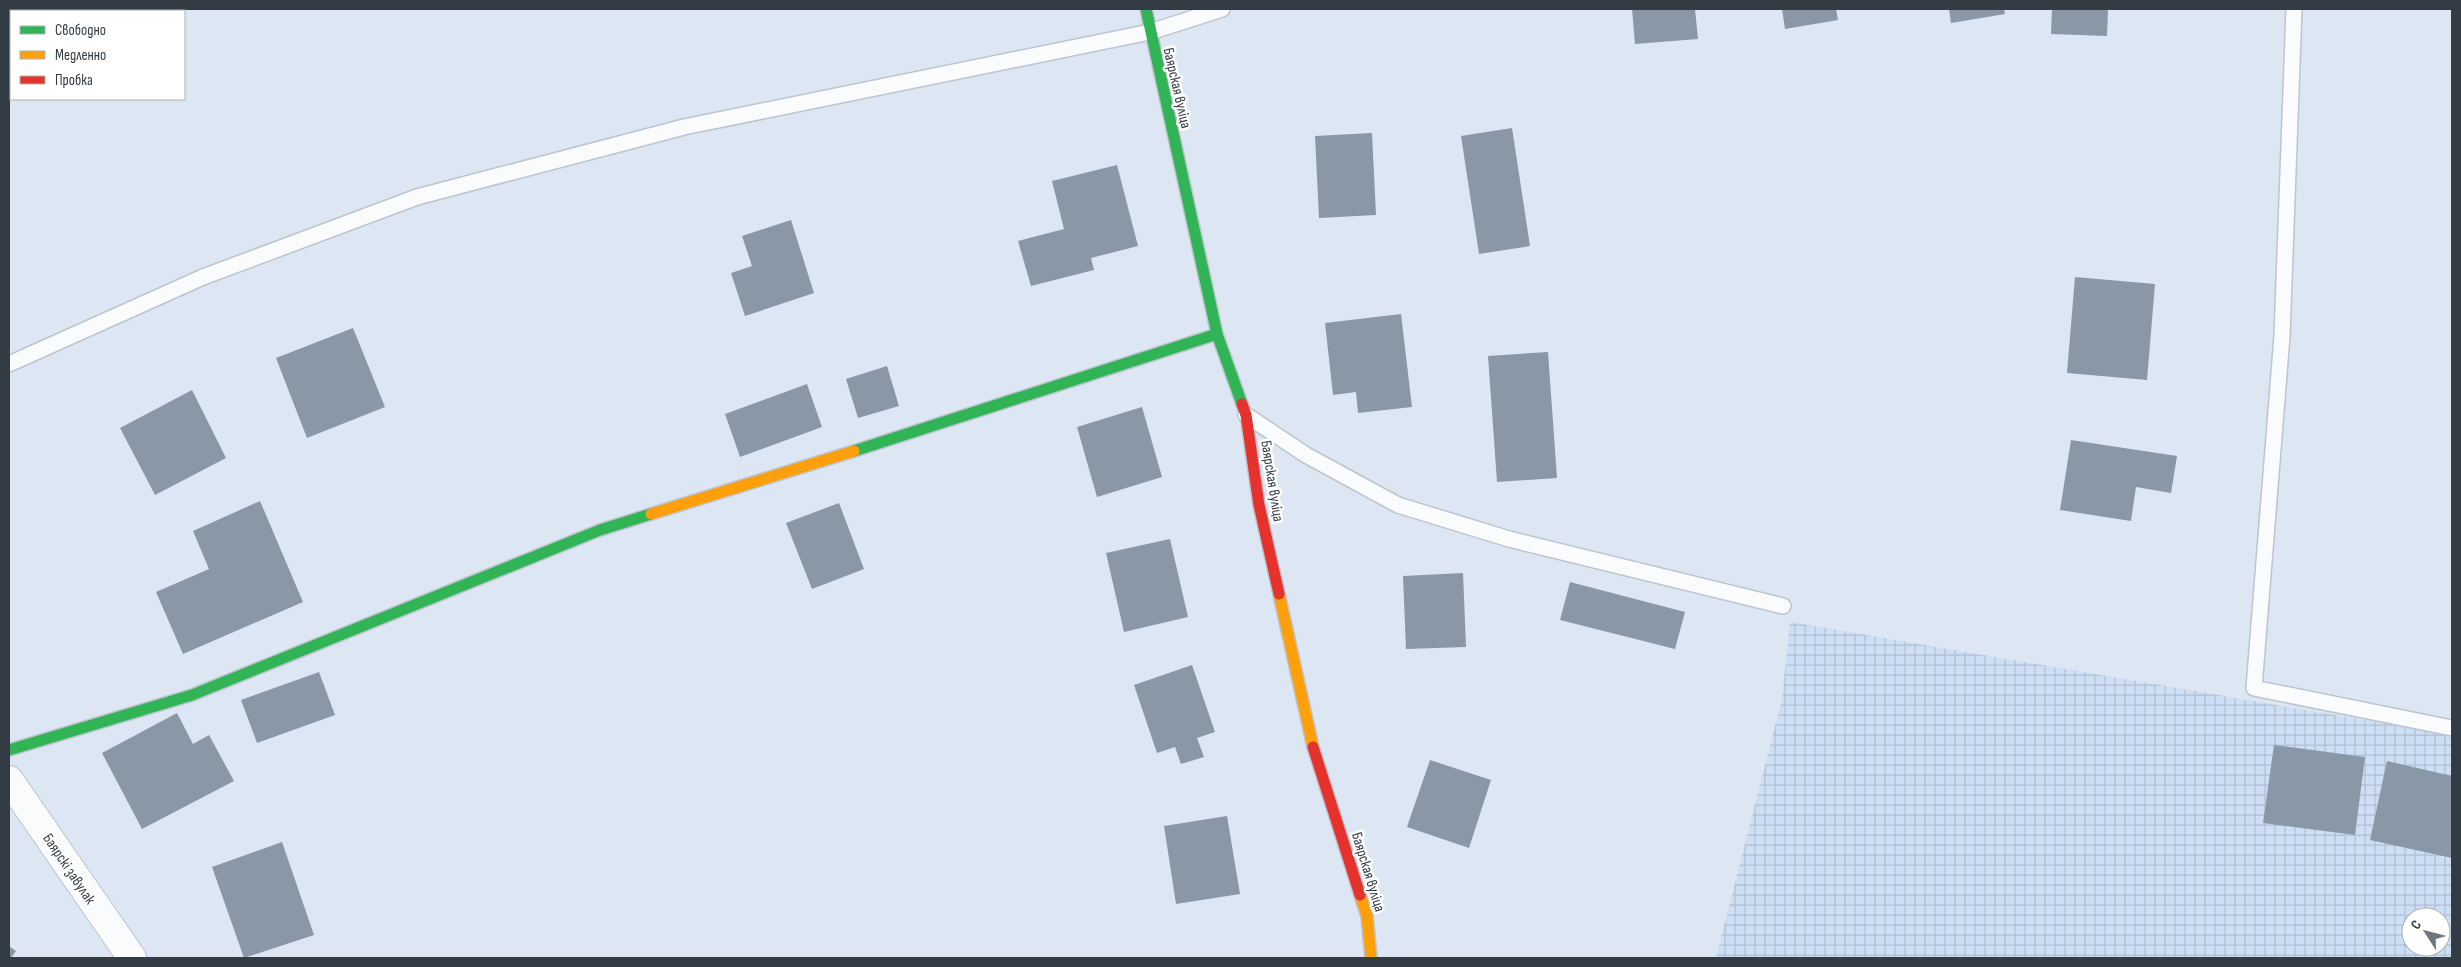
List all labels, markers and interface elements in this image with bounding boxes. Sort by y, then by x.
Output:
legend [10,10,185,100]
text: Свободно [55,21,106,40]
text: Медленно [55,46,106,65]
street label: Баярская вуліца [1159,46,1196,130]
text: Пробка [55,71,93,90]
street label: Баярская вуліца [1256,439,1288,523]
street label: Баярскі завулак [38,830,100,908]
street label: Баярская вуліца [1347,830,1389,914]
north arrow [2401,907,2451,957]
text: С [2407,917,2425,933]

